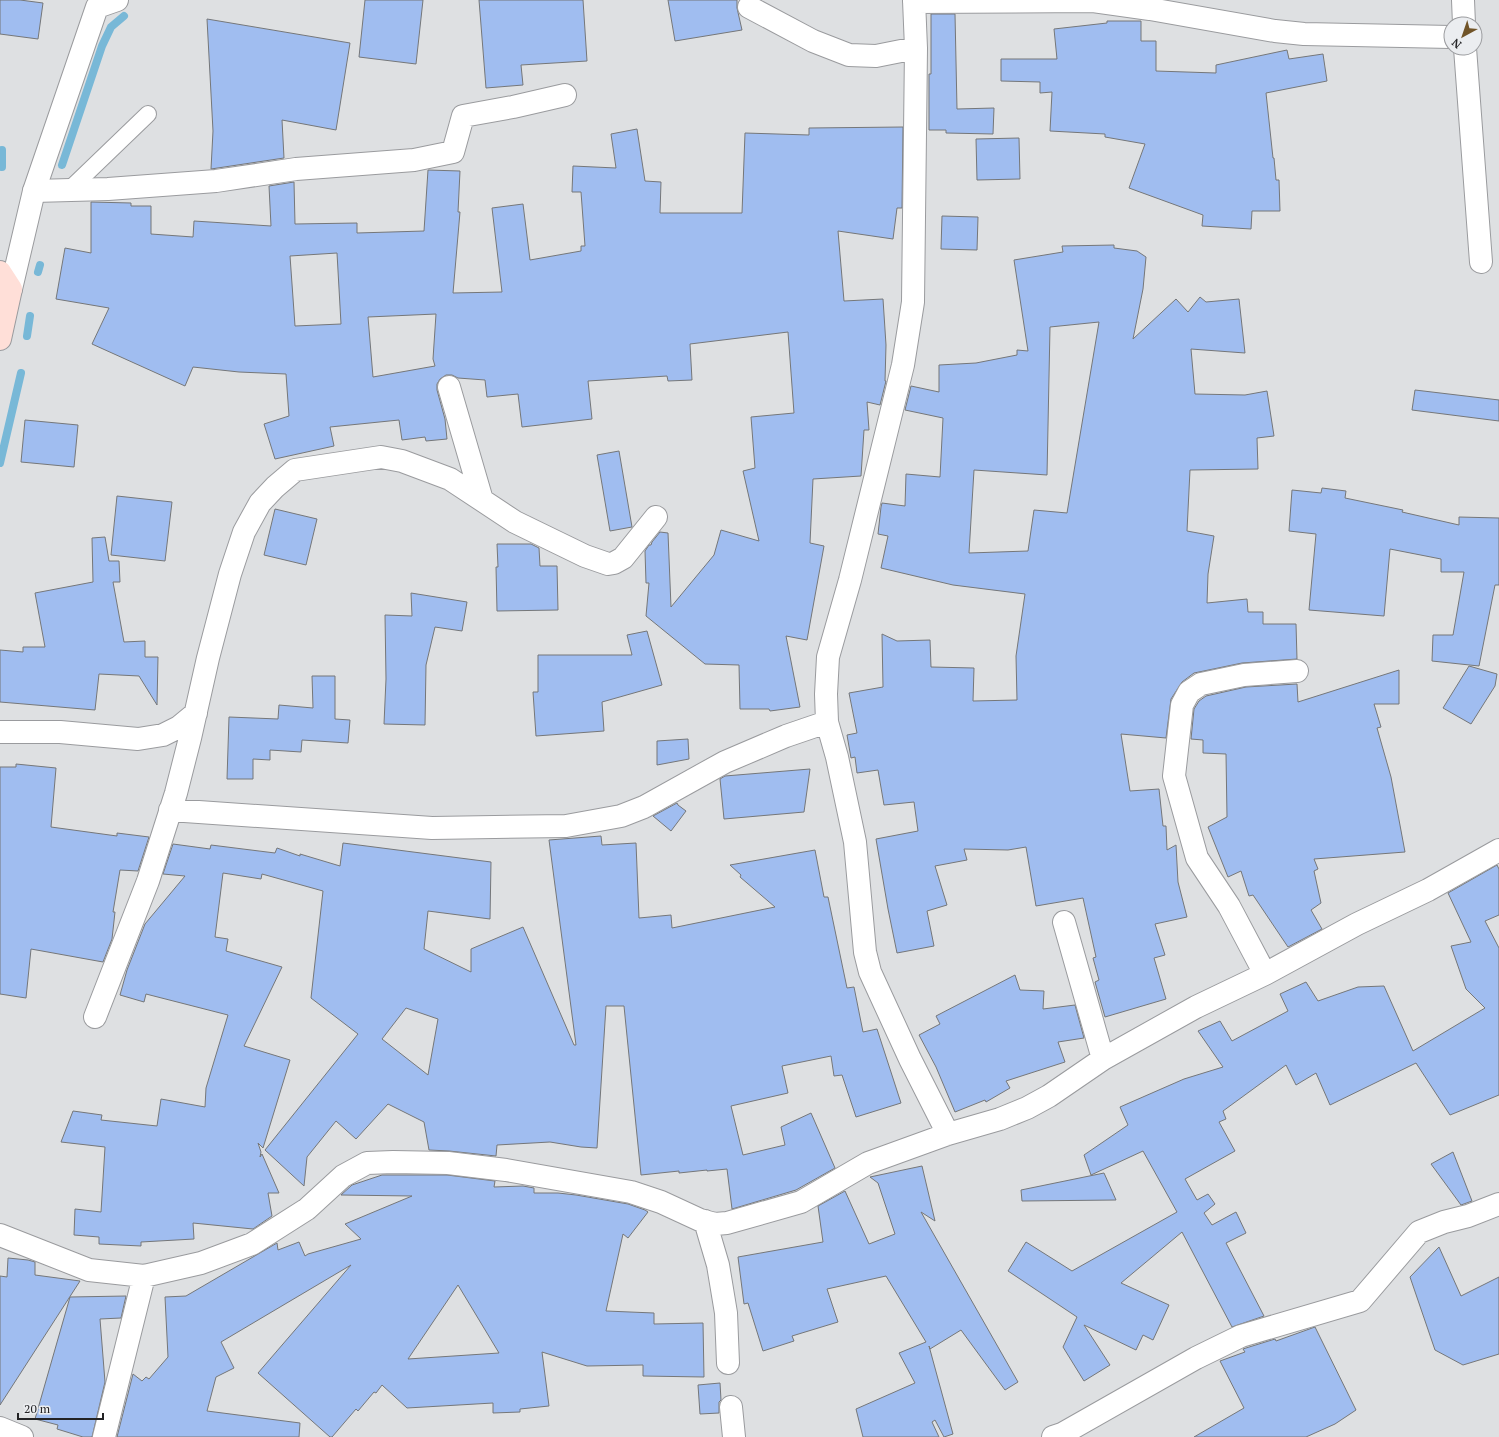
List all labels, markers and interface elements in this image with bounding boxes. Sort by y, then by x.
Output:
north arrow [1443,16,1483,56]
text: N [1448,35,1464,52]
scale bar [18,1395,103,1421]
text: 20 m [24,1401,51,1416]

